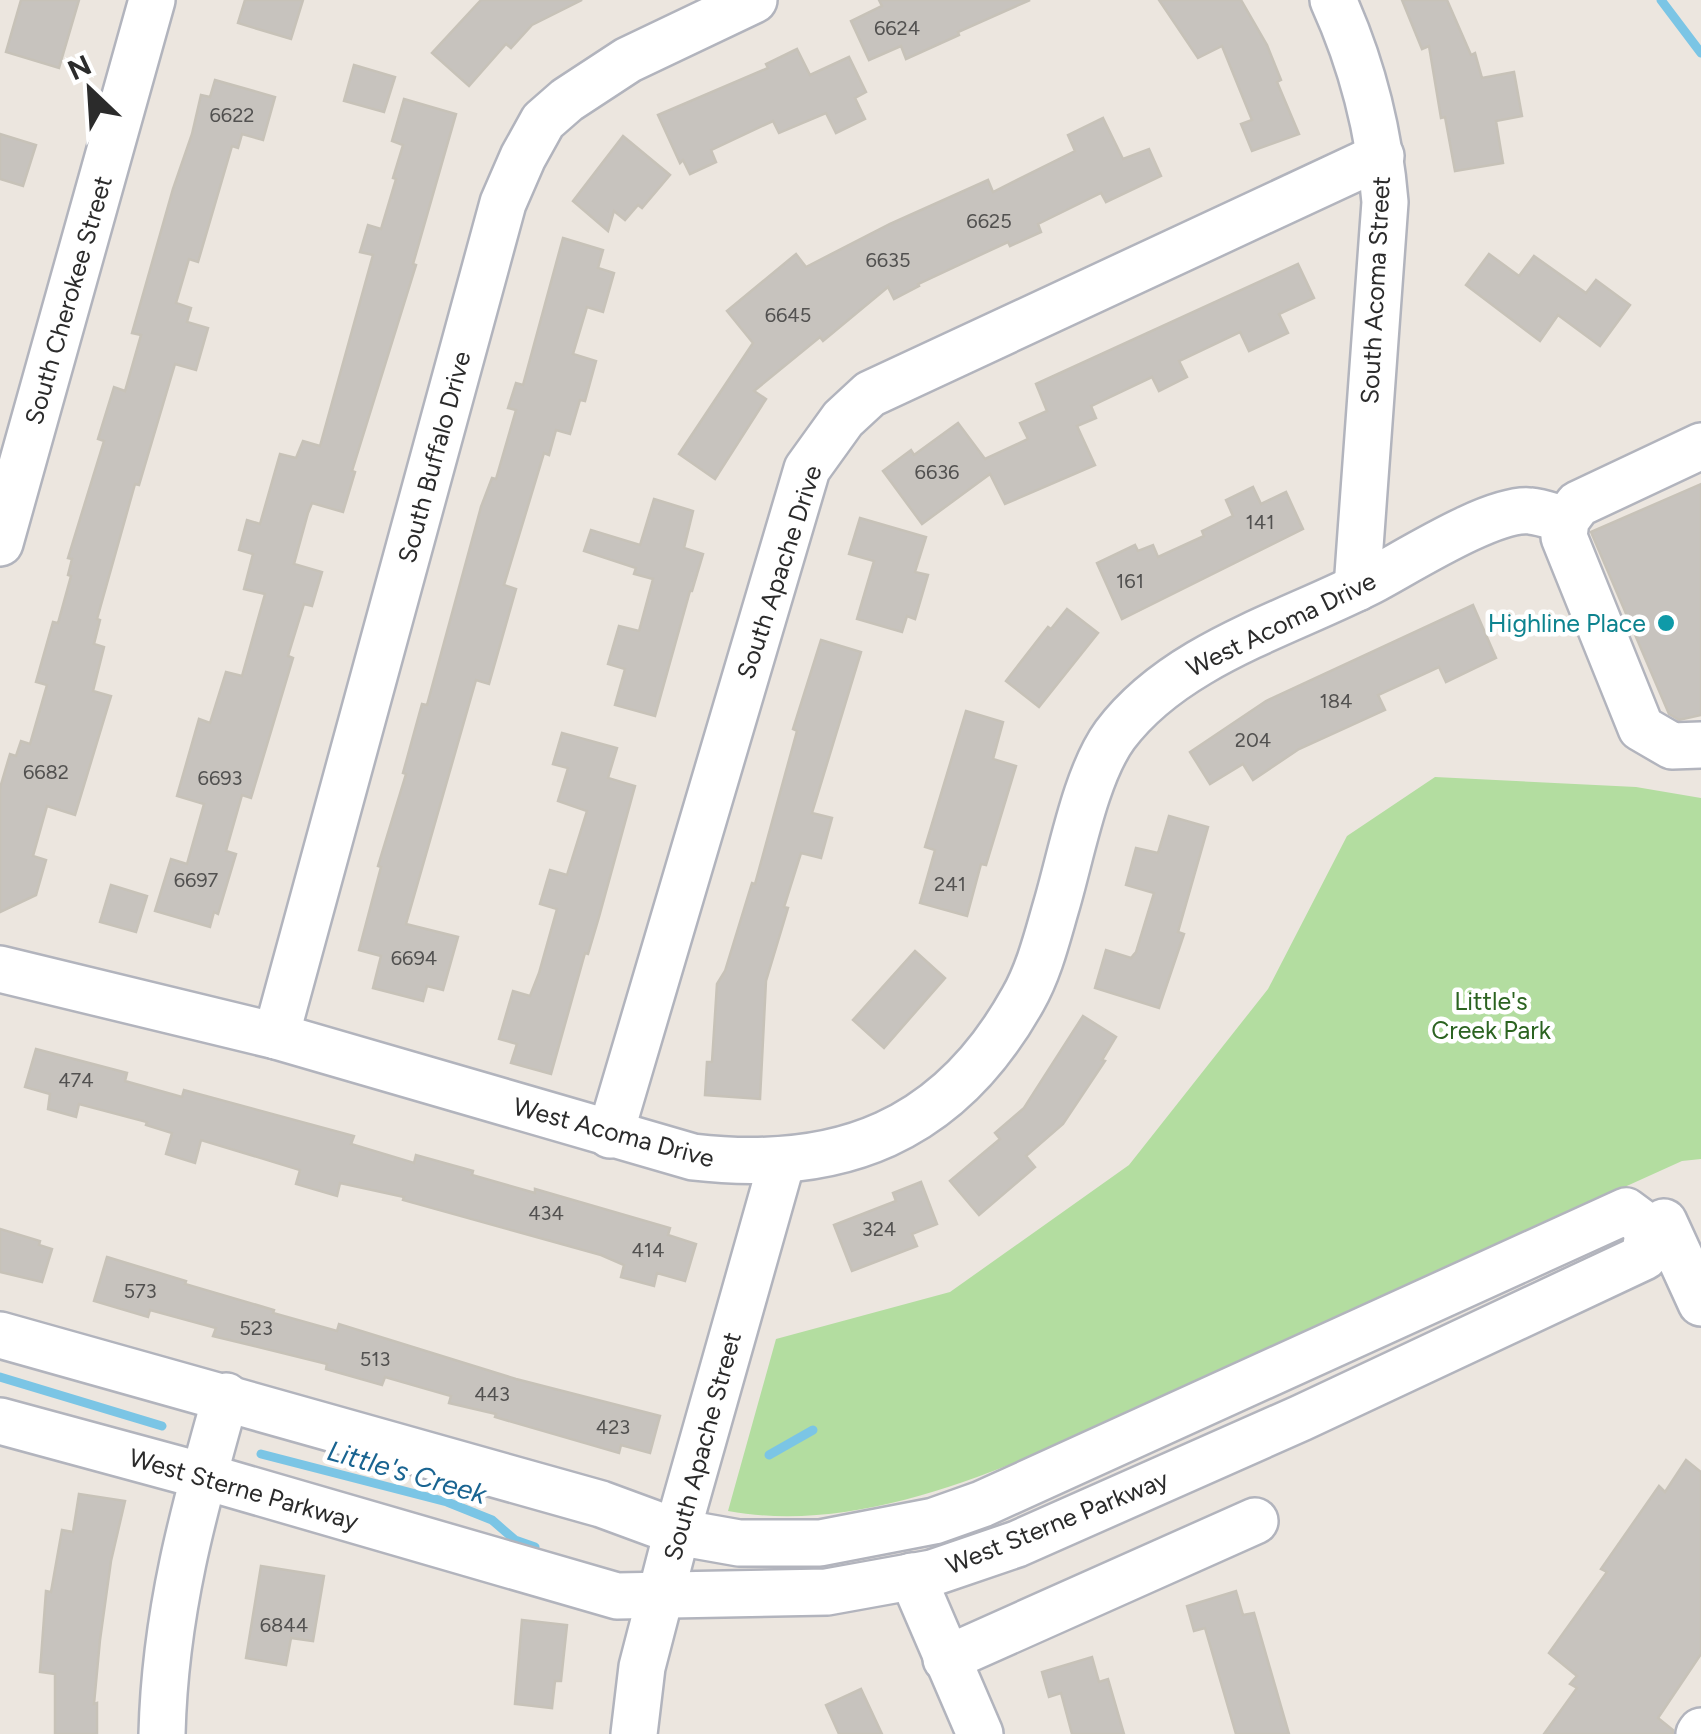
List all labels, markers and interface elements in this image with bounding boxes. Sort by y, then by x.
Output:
house number: 6624 [874,16,920,40]
north arrow [40,40,140,140]
text: N [62,47,96,87]
house number: 6622 [210,103,255,127]
street label: South Cherokee Street [18,172,118,428]
street label: South Acoma Street [1354,175,1396,405]
house number: 6625 [966,209,1012,233]
house number: 6635 [865,248,911,272]
house number: 6645 [765,303,811,327]
street label: South Buffalo Drive [391,348,477,566]
house number: 6636 [915,460,959,484]
street label: South Apache Drive [730,461,828,683]
house number: 141 [1246,510,1274,534]
street label: West Acoma Drive [1182,565,1380,683]
house number: 161 [1116,569,1144,593]
place label: Highline Place [1488,608,1646,638]
marker: Highline Place [1655,612,1677,634]
house number: 184 [1320,689,1352,713]
house number: 204 [1235,728,1271,752]
house number: 6682 [23,760,69,784]
house number: 6693 [198,766,242,790]
house number: 6697 [174,868,219,892]
house number: 241 [934,872,966,896]
house number: 6694 [391,946,437,970]
park label: Little's Creek Park [1431,986,1552,1045]
house number: 474 [58,1068,94,1092]
street label: West Acoma Drive [510,1091,718,1173]
house number: 434 [528,1201,564,1225]
house number: 324 [862,1217,896,1241]
house number: 414 [631,1238,665,1262]
house number: 573 [123,1279,157,1303]
house number: 523 [239,1316,273,1340]
street label: South Apache Street [657,1329,747,1563]
house number: 513 [360,1347,390,1371]
house number: 443 [474,1382,510,1406]
house number: 423 [596,1415,630,1439]
water label: Little's Creek [324,1433,492,1511]
street label: West Sterne Parkway [126,1442,362,1536]
street label: West Sterne Parkway [941,1464,1173,1580]
house number: 6844 [260,1613,308,1637]

